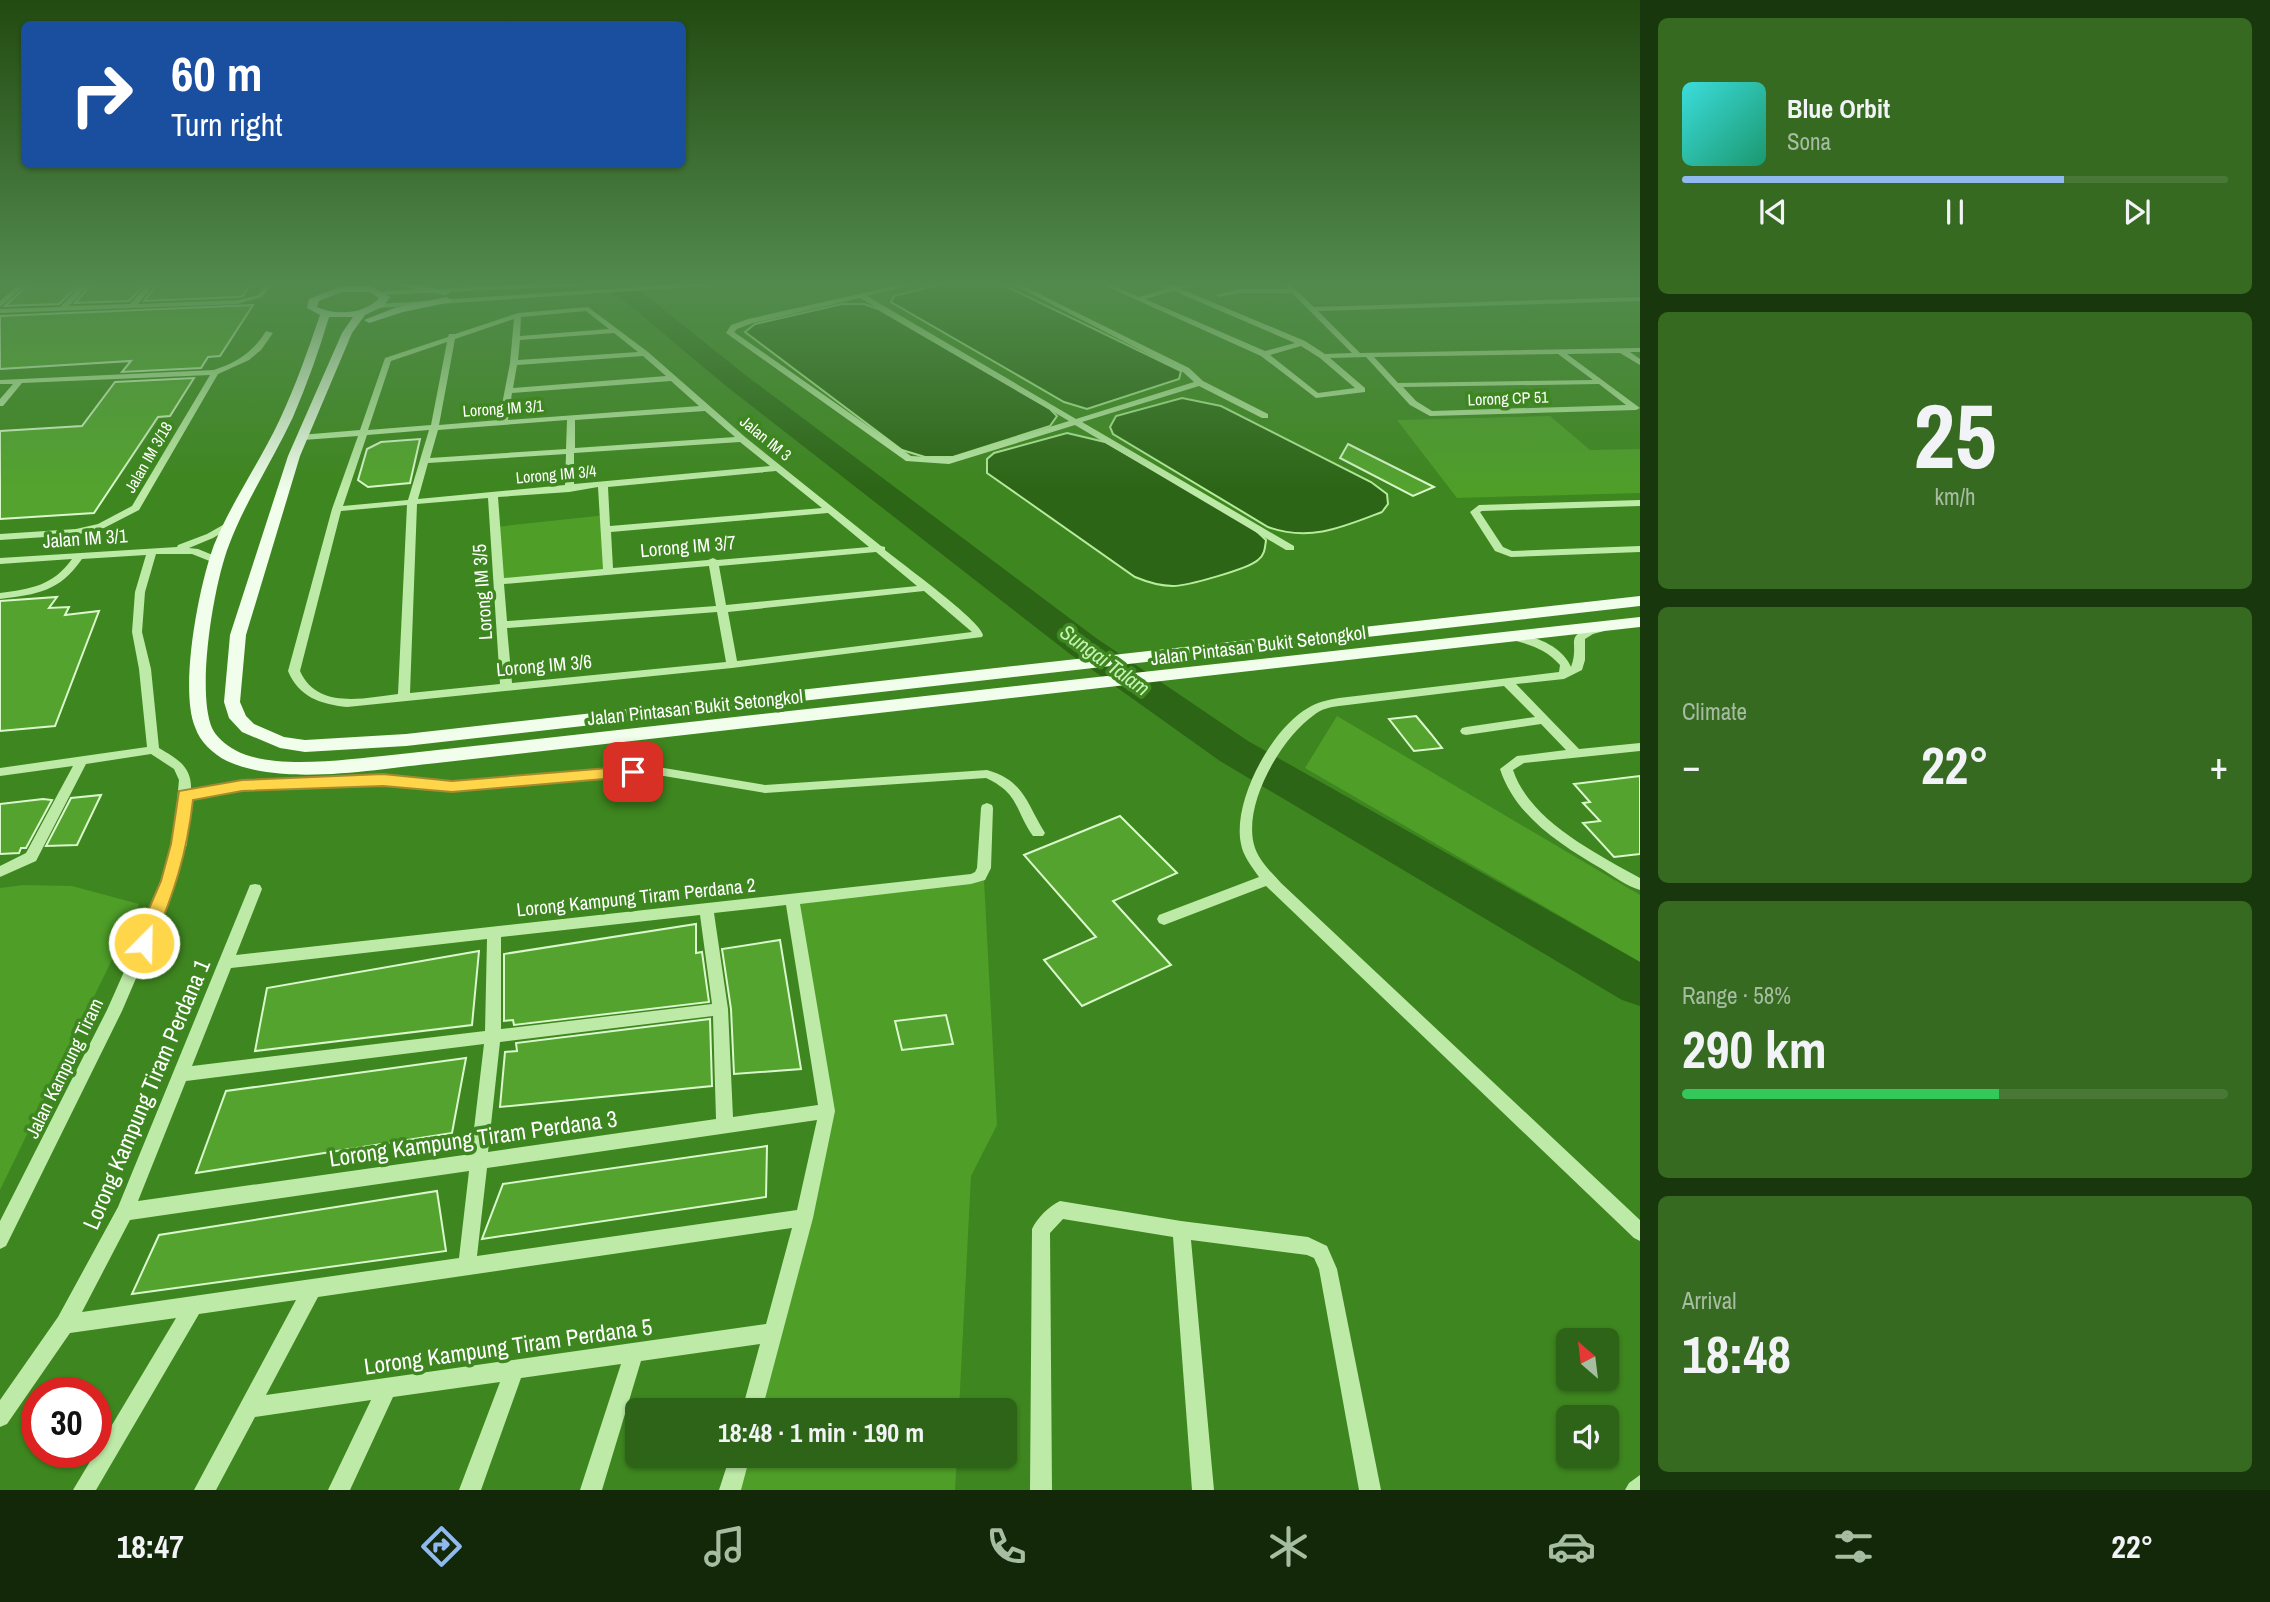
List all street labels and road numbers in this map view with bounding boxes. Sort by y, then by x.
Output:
street label: Lorong CP 51 [1467,386,1549,410]
street label: Lorong IM 3/1 [462,394,545,422]
street label: Jalan IM 3 [736,410,796,466]
street label: Jalan IM 3/18 [119,417,177,497]
street label: Lorong IM 3/4 [515,460,597,488]
street label: Jalan IM 3/1 [42,522,129,554]
street label: Lorong IM 3/7 [639,529,737,563]
street label: Lorong IM 3/5 [466,543,498,641]
street label: Jalan Pintasan Bukit Setongkol [1149,619,1367,671]
street label: Lorong IM 3/6 [495,648,593,682]
street label: Jalan Pintasan Bukit Setongkol [586,683,804,731]
street label: Lorong Kampung Tiram Perdana 2 [515,872,757,922]
street label: Lorong Kampung Tiram Perdana 1 [75,954,217,1234]
street label: Jalan Kampung Tiram [19,994,109,1142]
street label: Lorong Kampung Tiram Perdana 3 [327,1102,619,1174]
street label: Lorong Kampung Tiram Perdana 5 [362,1310,654,1382]

